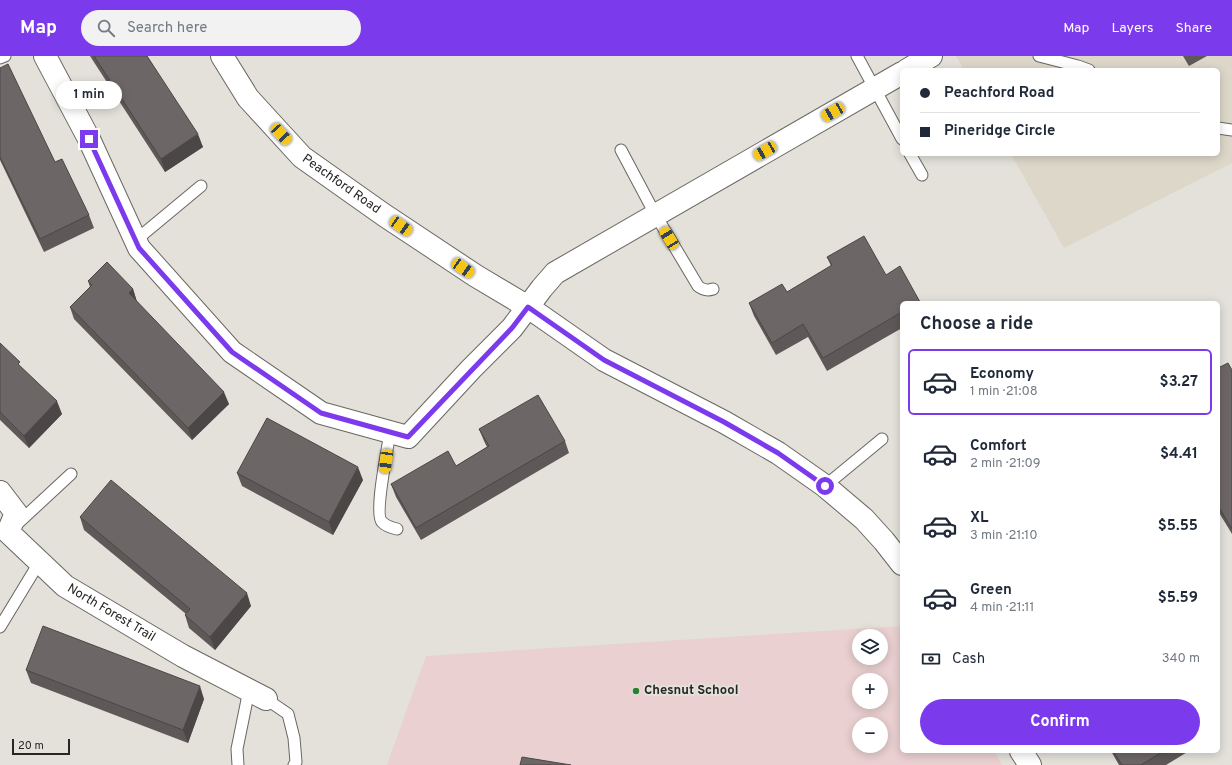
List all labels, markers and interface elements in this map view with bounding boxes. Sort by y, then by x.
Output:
search box [81,10,361,46]
text: Map [20,16,57,40]
icon: search [95,17,117,39]
text: Search here [127,19,207,38]
text: Map [1063,20,1089,37]
text: Layers [1111,20,1153,37]
text: Share [1175,20,1212,37]
callout: 1 min [56,81,122,109]
text: Peachford Road [944,84,1054,103]
text: 1 min [73,87,105,103]
car [820,101,846,123]
car [268,121,294,147]
text: Pineridge Circle [944,122,1055,141]
route end [80,130,98,148]
car [752,140,778,162]
street label: Peachford Road [299,151,383,218]
car [388,214,414,238]
car [658,225,680,251]
car [450,256,476,280]
text: Choose a ride [920,313,1033,336]
icon: car [922,364,958,400]
text: Economy [970,365,1034,384]
text: $3.27 [1160,373,1198,392]
text: 1 min · 21:08 [970,384,1038,400]
icon: car [922,436,958,472]
text: Comfort [970,437,1027,456]
text: $4.41 [1160,445,1198,464]
car [378,448,394,474]
text: 2 min · 21:09 [970,456,1041,472]
route start [816,477,834,495]
icon: car [922,508,958,544]
text: XL [970,509,988,528]
text: $5.55 [1158,517,1198,536]
text: 3 min · 21:10 [970,528,1038,544]
icon: car [922,580,958,616]
street label: North Forest Trail [64,581,158,646]
text: Green [970,581,1012,600]
text: $5.59 [1158,589,1198,608]
text: 4 min · 21:11 [970,600,1034,616]
map controls [852,629,888,753]
button: layers [852,629,888,665]
icon: cash [920,648,942,670]
text: Cash [952,650,985,669]
text: 340 m [1162,651,1200,667]
button: + [852,673,888,709]
place label: Chesnut School [644,683,738,699]
marker: Chesnut School [631,686,641,696]
button: Confirm [920,699,1200,745]
button: − [852,717,888,753]
scale bar [12,737,70,756]
text: 20 m [18,739,44,753]

